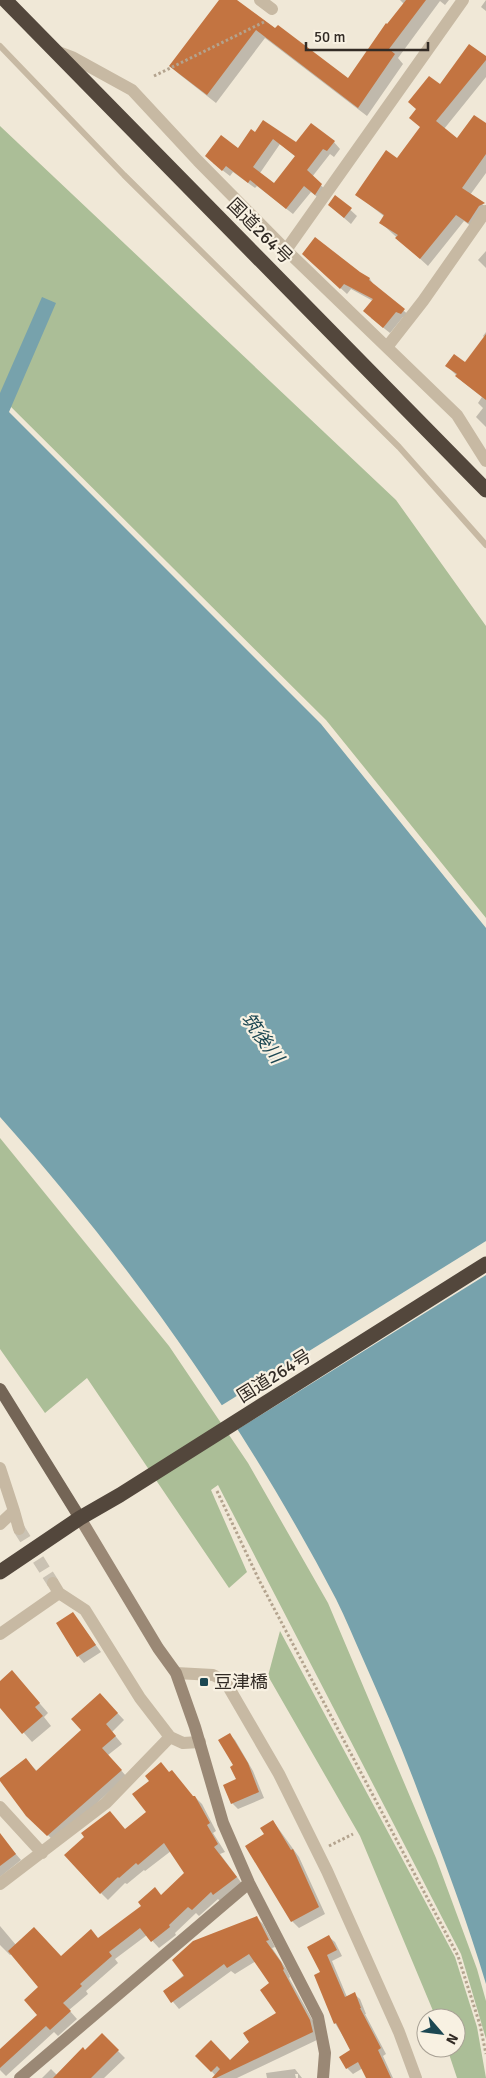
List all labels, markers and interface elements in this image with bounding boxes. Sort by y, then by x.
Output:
scale bar [306,20,428,52]
text: 50 m [314,28,345,46]
street label: 国道264号 [223,194,297,268]
water label: 筑後川 [236,1008,290,1070]
street label: 国道264号 [233,1345,315,1407]
place label: 豆津橋 [214,1671,268,1693]
marker: 豆津橋 [198,1676,210,1688]
north arrow [416,2008,466,2058]
text: N [442,2031,462,2047]

